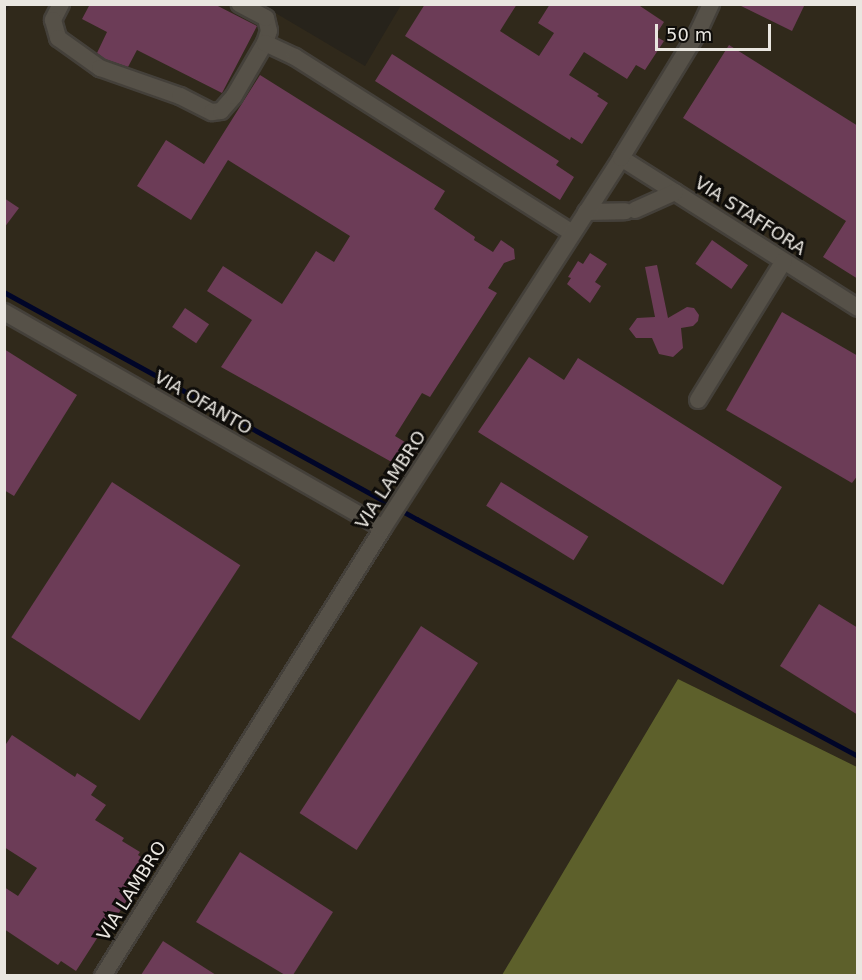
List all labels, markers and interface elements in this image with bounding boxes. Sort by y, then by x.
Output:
scale bar [658,12,774,50]
text: 50 m [666,24,712,45]
street label: VIA STAFFORA [690,172,810,260]
street label: VIA OFANTO [150,366,256,440]
street label: VIA LAMBRO [351,427,431,533]
street label: VIA LAMBRO [93,837,171,945]

